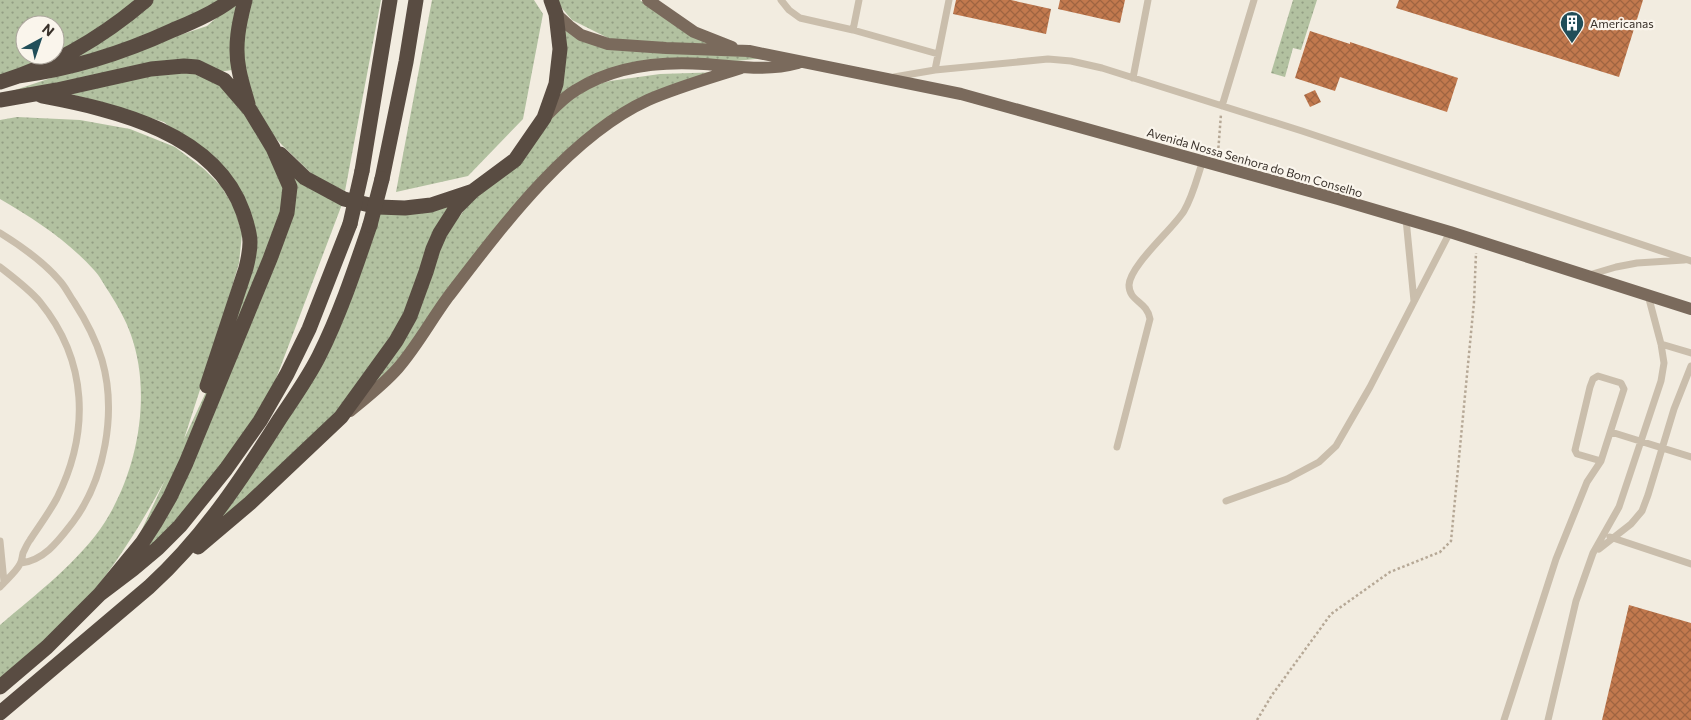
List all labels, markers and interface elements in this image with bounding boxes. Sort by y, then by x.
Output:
building icon: Americanas [1559,10,1585,44]
north arrow [15,15,65,65]
place label: Americanas [1590,16,1654,30]
text: N [39,20,58,40]
street label: Avenida Nossa Senhora do Bom Conselho [1145,124,1365,200]

